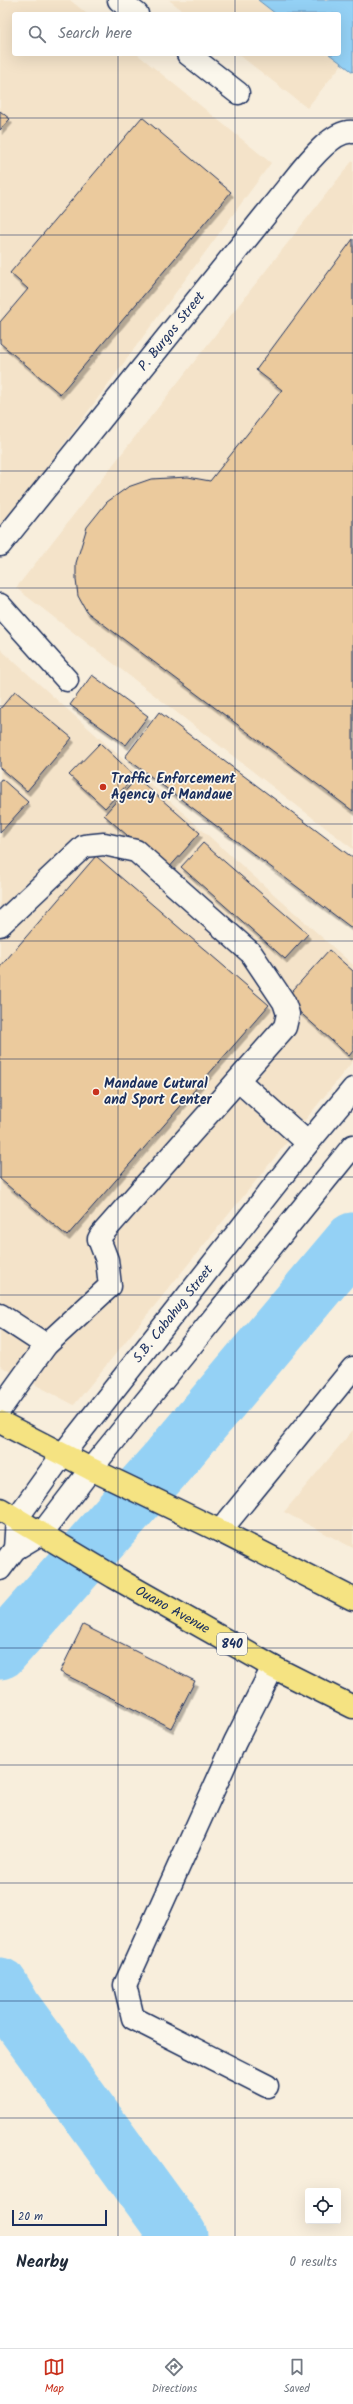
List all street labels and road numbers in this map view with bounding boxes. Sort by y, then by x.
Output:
street label: P. Burgos Street [133,286,211,376]
street label: S.B. Cabahug Street [128,1260,219,1368]
street label: Ouano Avenue [131,1580,214,1640]
road number: 840 [217,1633,247,1655]

